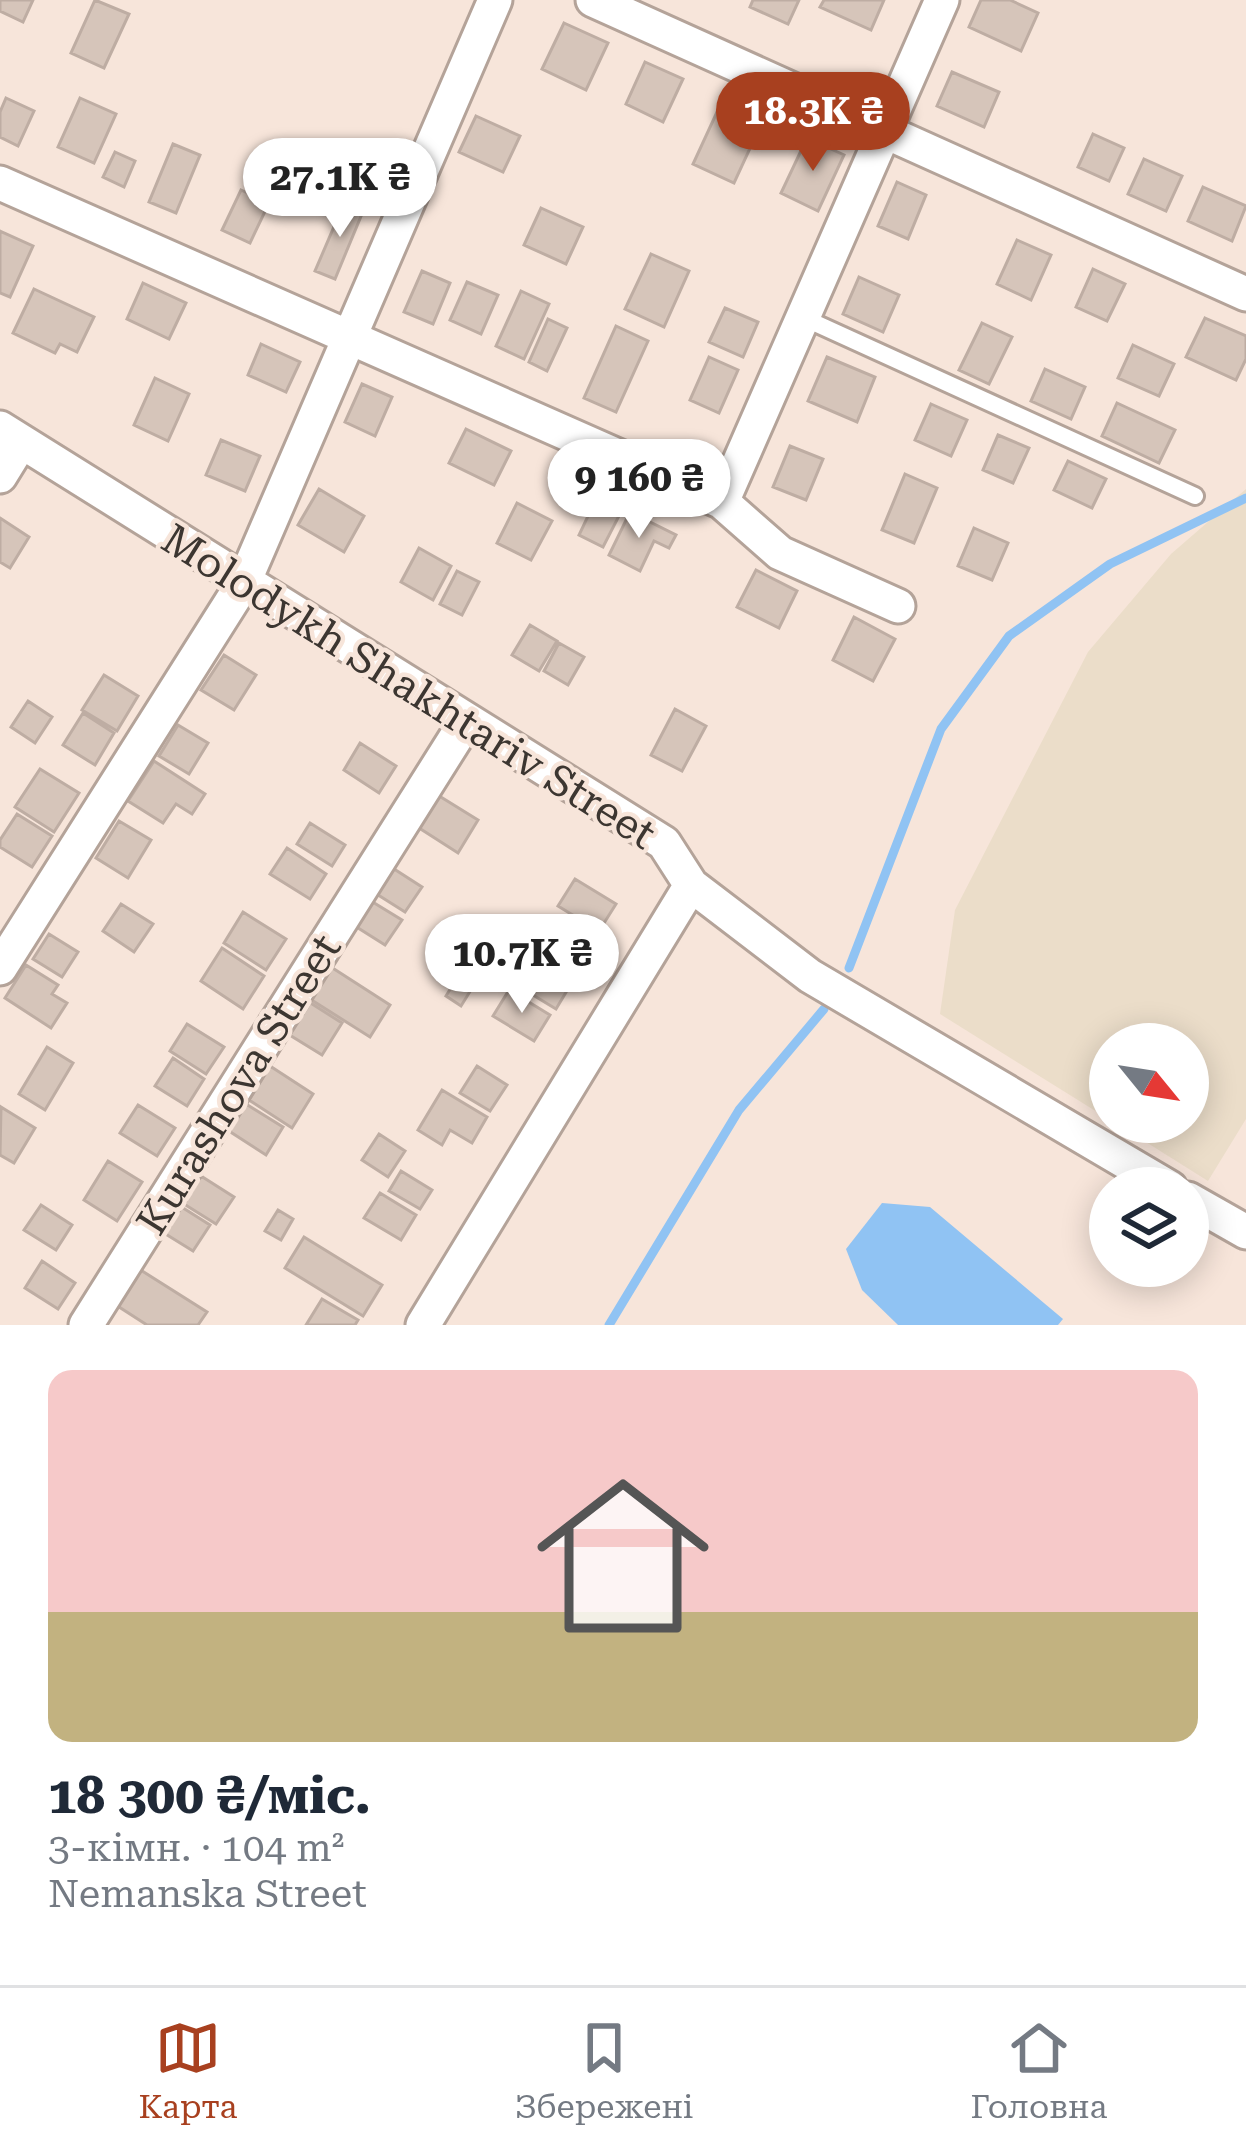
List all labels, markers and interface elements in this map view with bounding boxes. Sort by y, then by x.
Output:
pin: 18.3K ₴ [702,72,924,174]
text: 18.3K ₴ [743,88,883,134]
pin: 27.1K ₴ [229,138,451,240]
text: 27.1K ₴ [270,154,410,200]
pin: 9 160 ₴ [528,439,750,541]
text: 9 160 ₴ [575,455,703,501]
street label: Molodykh Shakhtariv Street [153,514,664,859]
pin: 10.7K ₴ [411,914,633,1016]
street label: Kurashova Street [126,925,350,1243]
text: 10.7K ₴ [452,930,592,976]
north arrow [1089,1023,1209,1143]
map controls [1089,1023,1209,1287]
button: layers [1089,1167,1209,1287]
icon: home [515,1448,731,1664]
text: 18 300 ₴/міс. [48,1766,371,1825]
text: 3-кімн. · 104 m² [48,1825,344,1871]
text: Nemanska Street [48,1871,367,1917]
tab: Карта [139,2015,237,2126]
tab: Збережені [514,2015,693,2126]
tab: Головна [970,2015,1107,2126]

